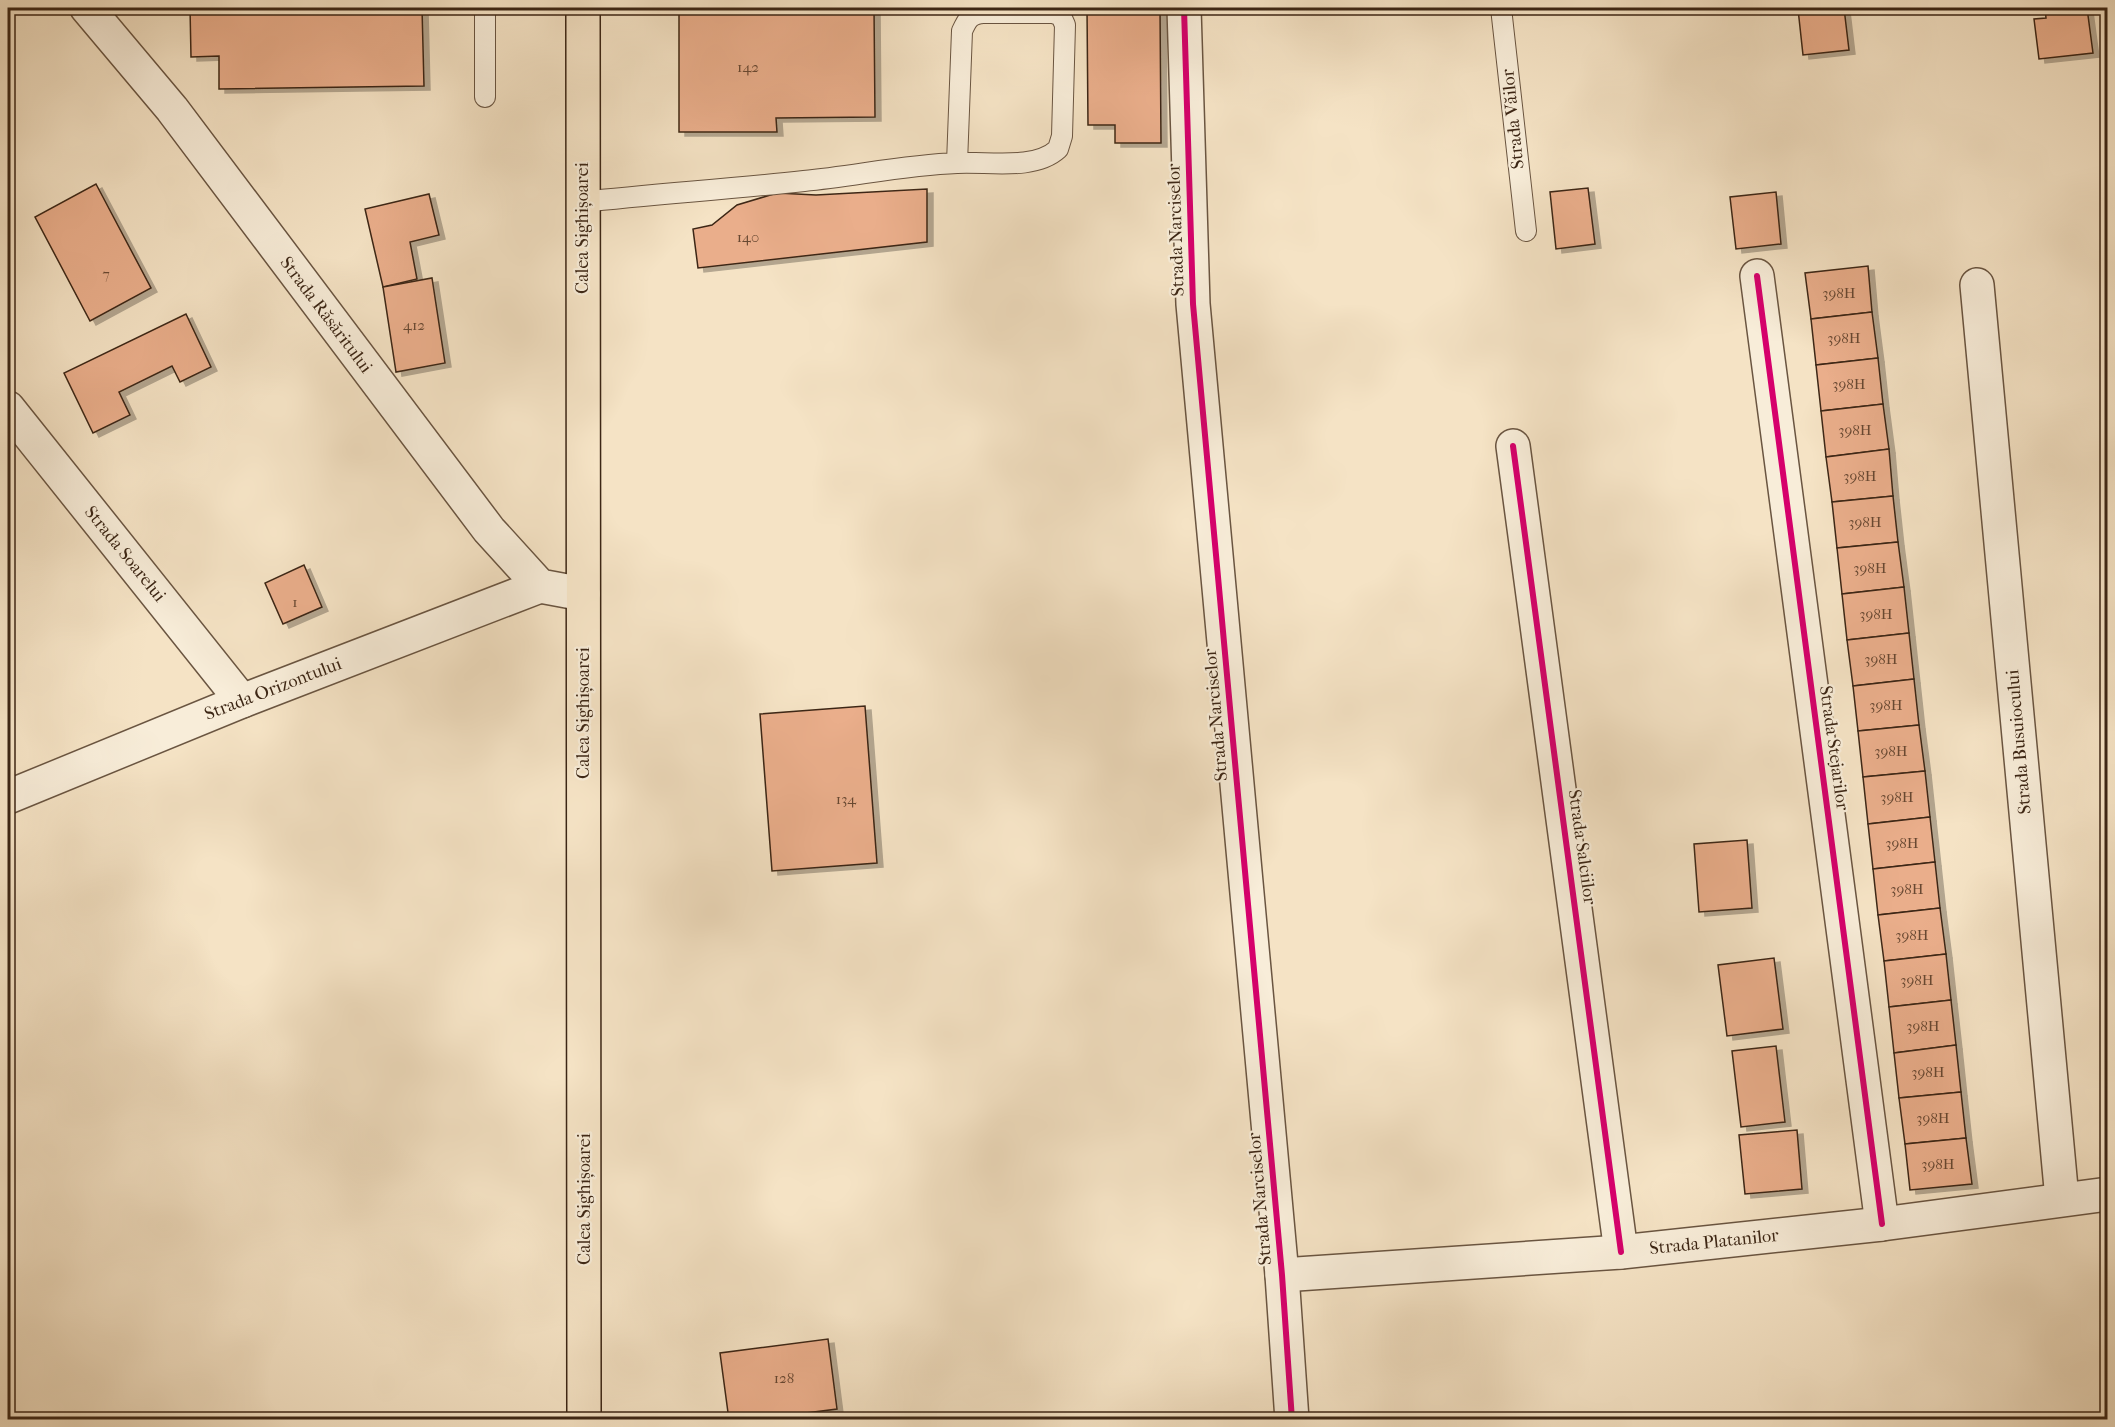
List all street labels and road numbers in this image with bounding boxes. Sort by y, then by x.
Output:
street label: Strada Văilor [1497,68,1529,170]
street label: Calea Sighișoarei [572,161,593,294]
street label: Strada Narciselor [1163,163,1189,297]
street label: Strada Răsăritului [275,253,377,378]
street label: Strada Soarelui [80,502,170,607]
street label: Calea Sighișoarei [573,646,594,779]
street label: Strada Narciselor [1200,647,1232,782]
street label: Strada Orizontului [201,653,345,725]
street label: Strada Busuiocului [2002,668,2036,815]
street label: Strada Stejarilor [1815,684,1853,812]
street label: Strada Salciilor [1564,788,1601,906]
street label: Strada Narciselor [1244,1131,1276,1266]
street label: Calea Sighișoarei [574,1132,595,1265]
street label: Strada Platanilor [1648,1225,1780,1259]

